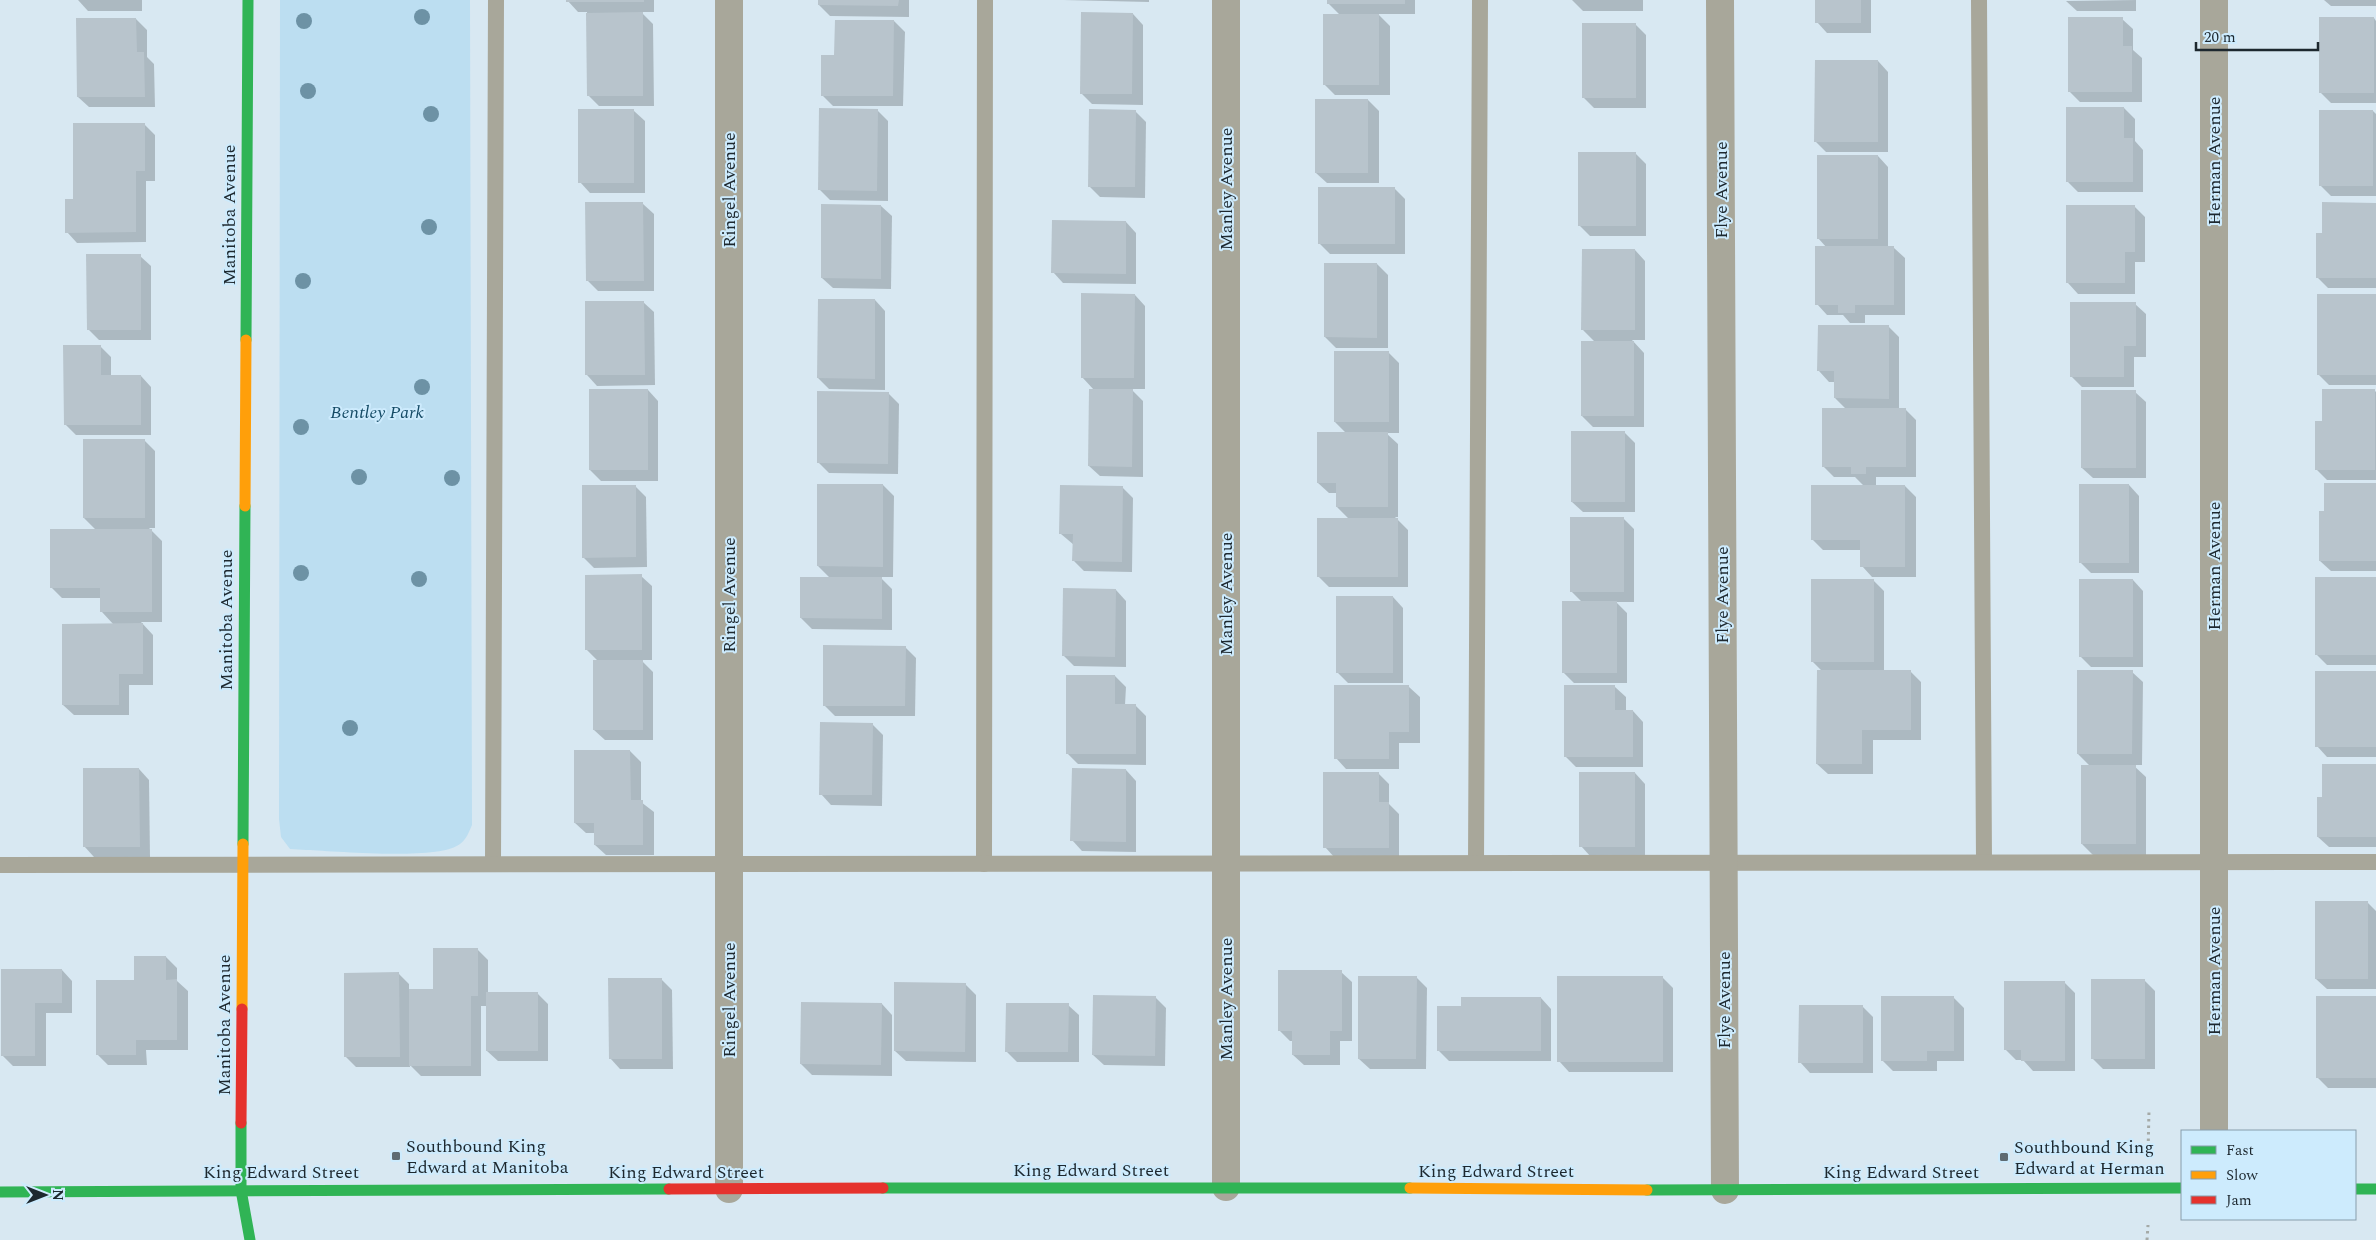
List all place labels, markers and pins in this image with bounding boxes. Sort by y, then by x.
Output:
place label: Southbound King Edward at Manitoba [406,1133,569,1181]
place label: Southbound King Edward at Herman [2014,1134,2165,1182]
marker: Southbound King Edward at Manitoba [390,1150,402,1162]
marker: Southbound King Edward at Herman [1998,1151,2010,1163]

